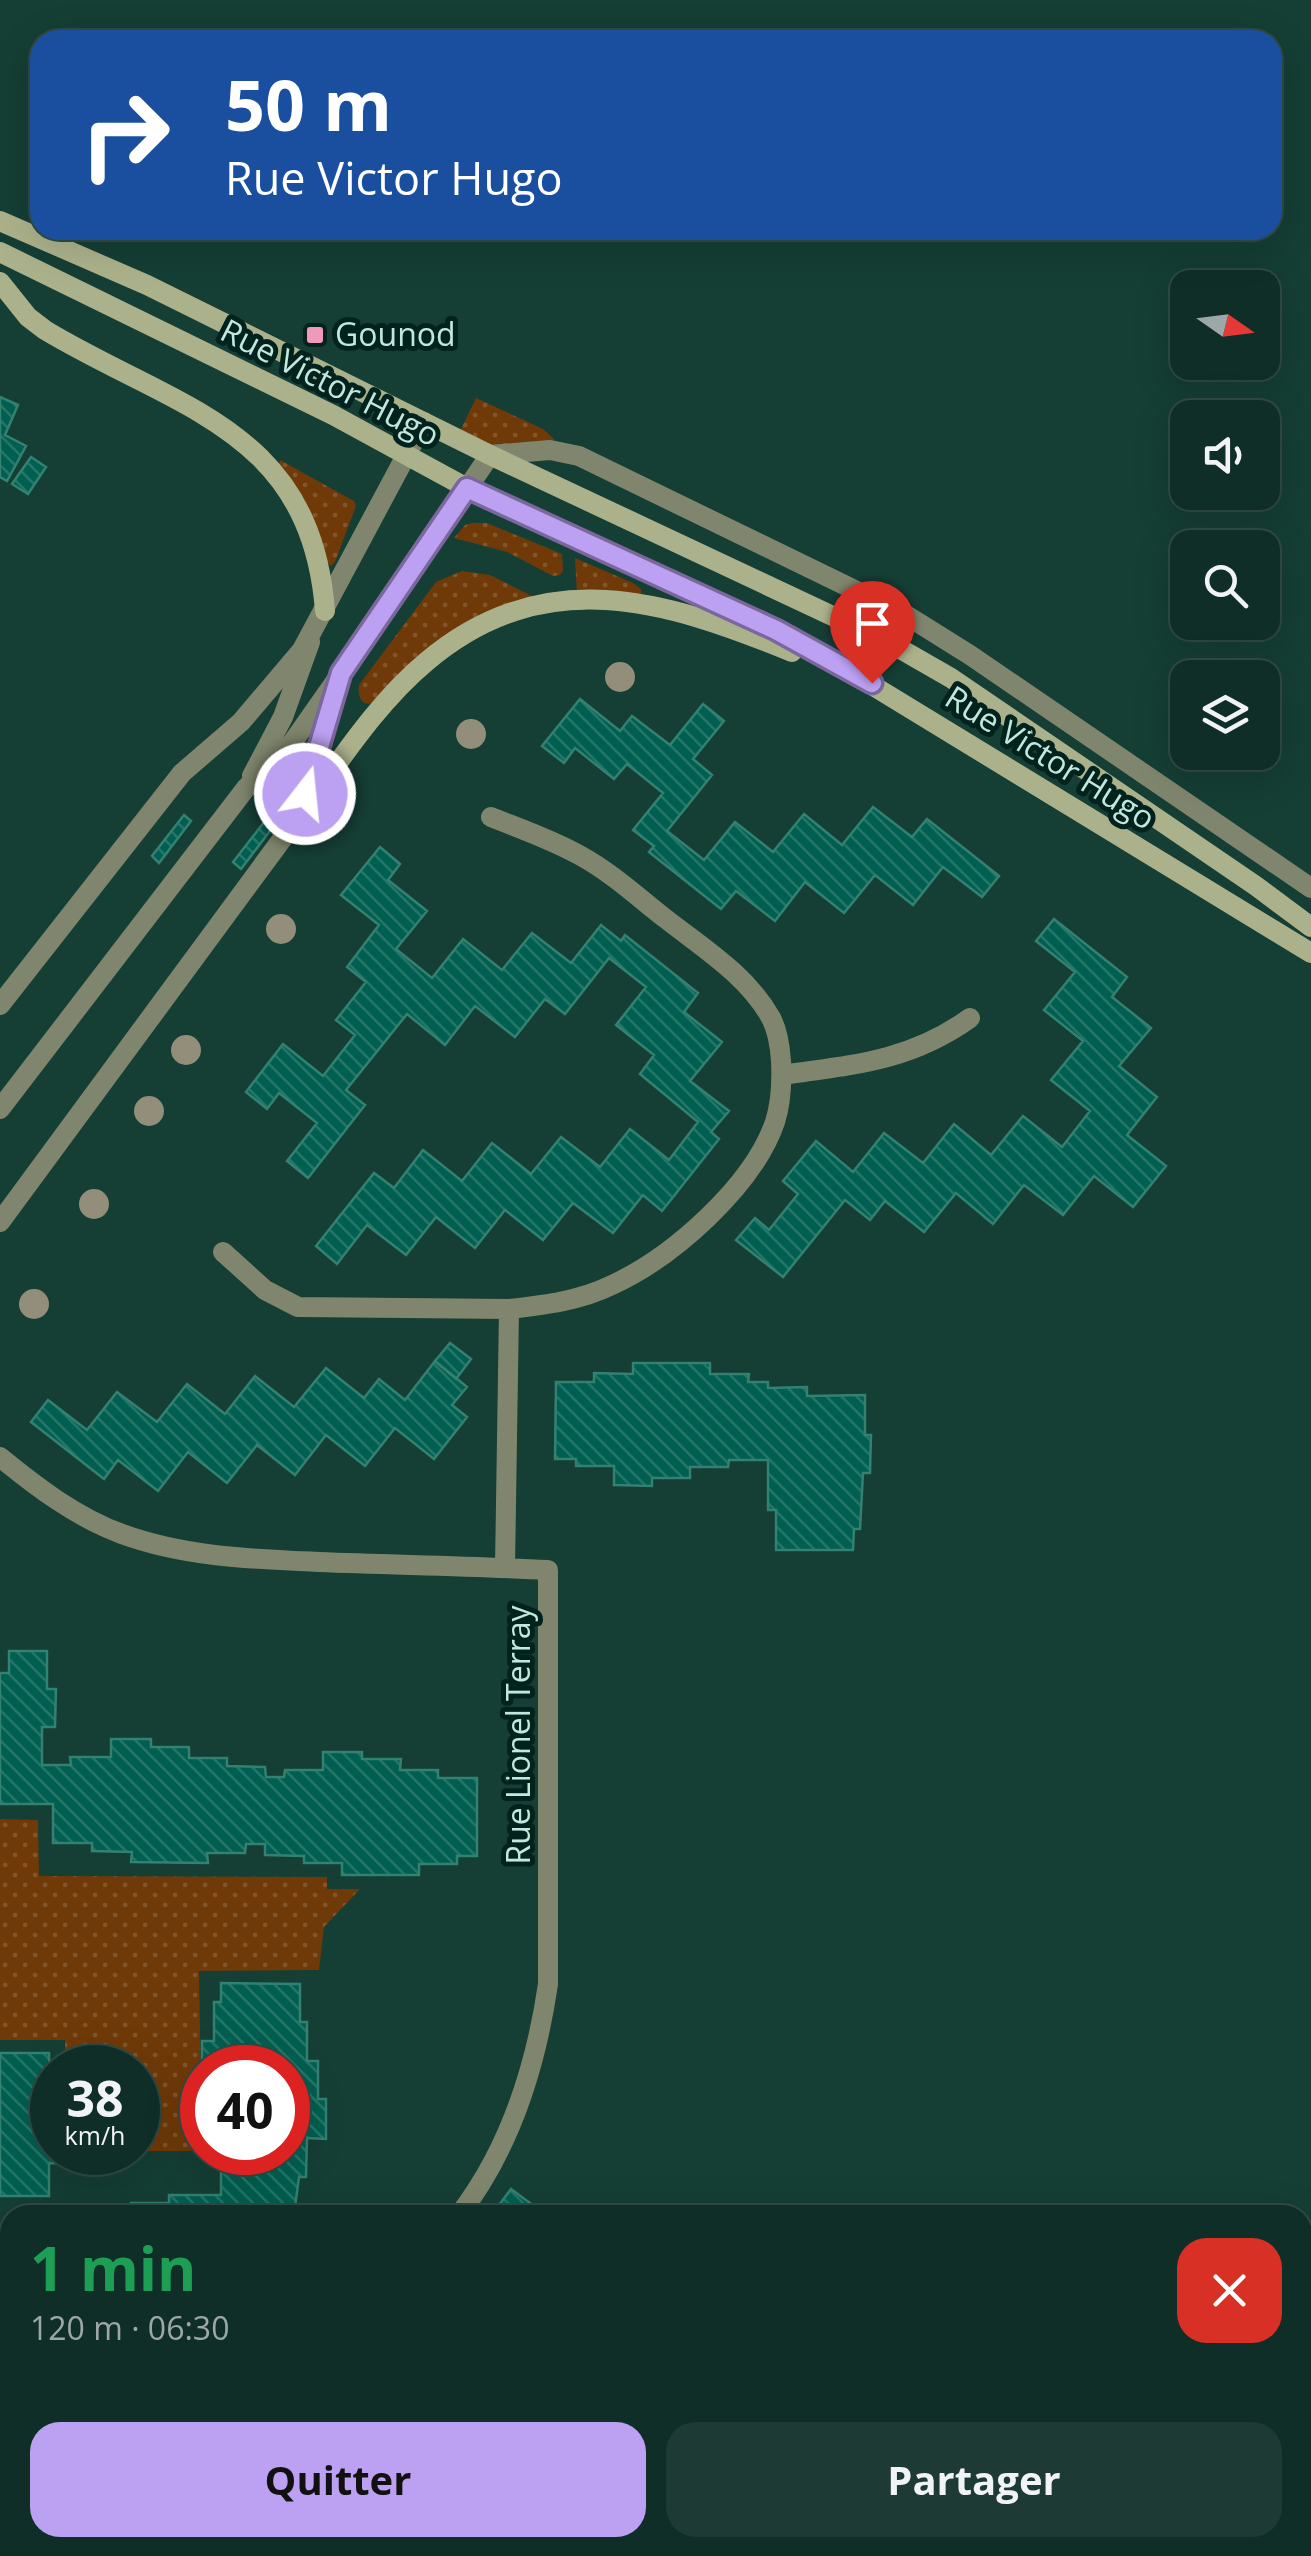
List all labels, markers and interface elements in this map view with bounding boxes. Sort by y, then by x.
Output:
text: 50 m [225,56,392,152]
icon: right [60,70,190,200]
text: Rue Victor Hugo [225,147,563,208]
north arrow [1170,270,1280,380]
map controls [1170,270,1280,770]
street label: Rue Victor Hugo [214,308,447,455]
place label: Gounod [335,312,456,355]
marker: Gounod [304,324,326,346]
button: sound [1170,400,1280,510]
button: search [1170,530,1280,640]
pin [830,581,915,684]
icon: arrive [845,596,900,651]
button: layers [1170,660,1280,770]
street label: Rue Victor Hugo [938,675,1164,839]
position arrow [253,742,357,846]
street label: Rue Lionel Terray [496,1604,539,1865]
speed limit sign: 40 [180,2045,310,2175]
text: 38 [66,2064,124,2132]
text: km/h [65,2118,125,2152]
text: 1 min [30,2227,197,2309]
button: close [1177,2238,1282,2343]
text: 120 m · 06:30 [30,2306,229,2349]
button: Quitter [30,2422,646,2537]
button: Partager [666,2422,1282,2537]

